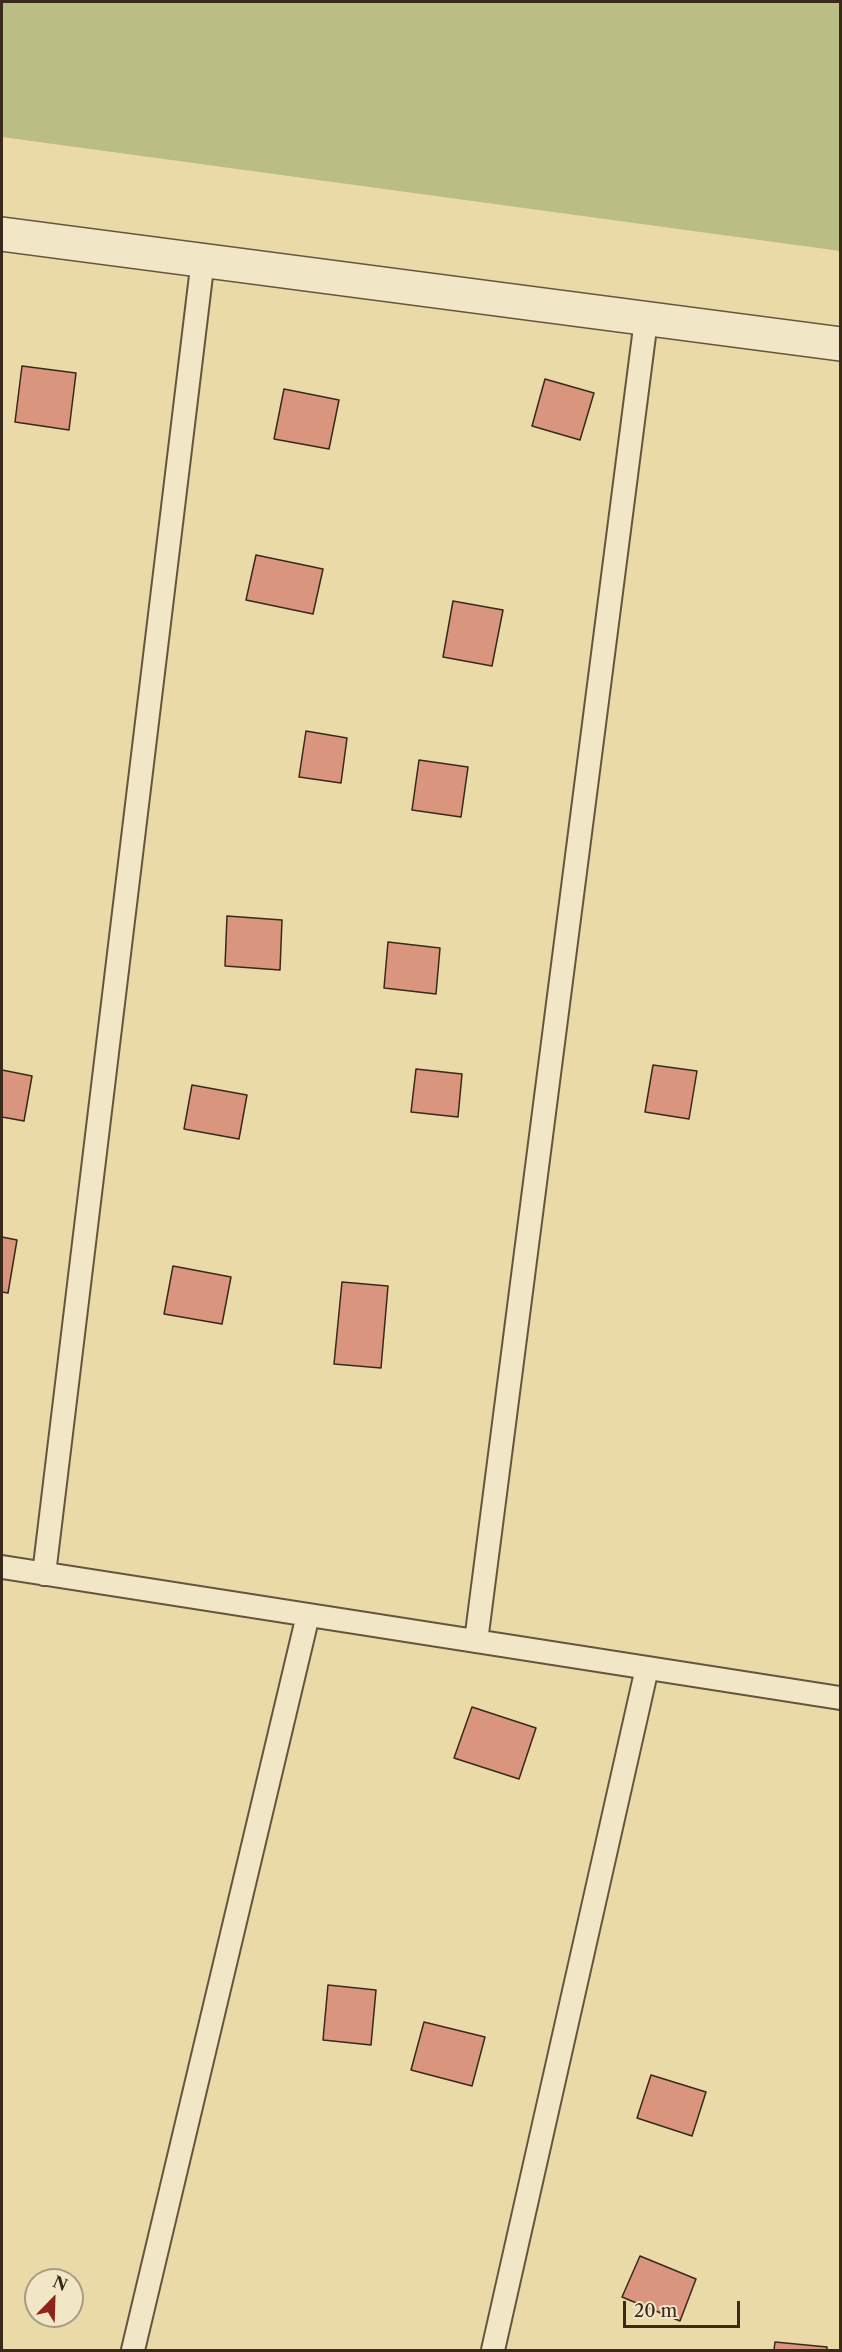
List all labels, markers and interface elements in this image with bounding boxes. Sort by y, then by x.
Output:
north arrow [24,2268,84,2328]
text: N [50,2271,71,2295]
scale bar [626,2289,743,2327]
text: 20 m [634,2300,677,2322]

